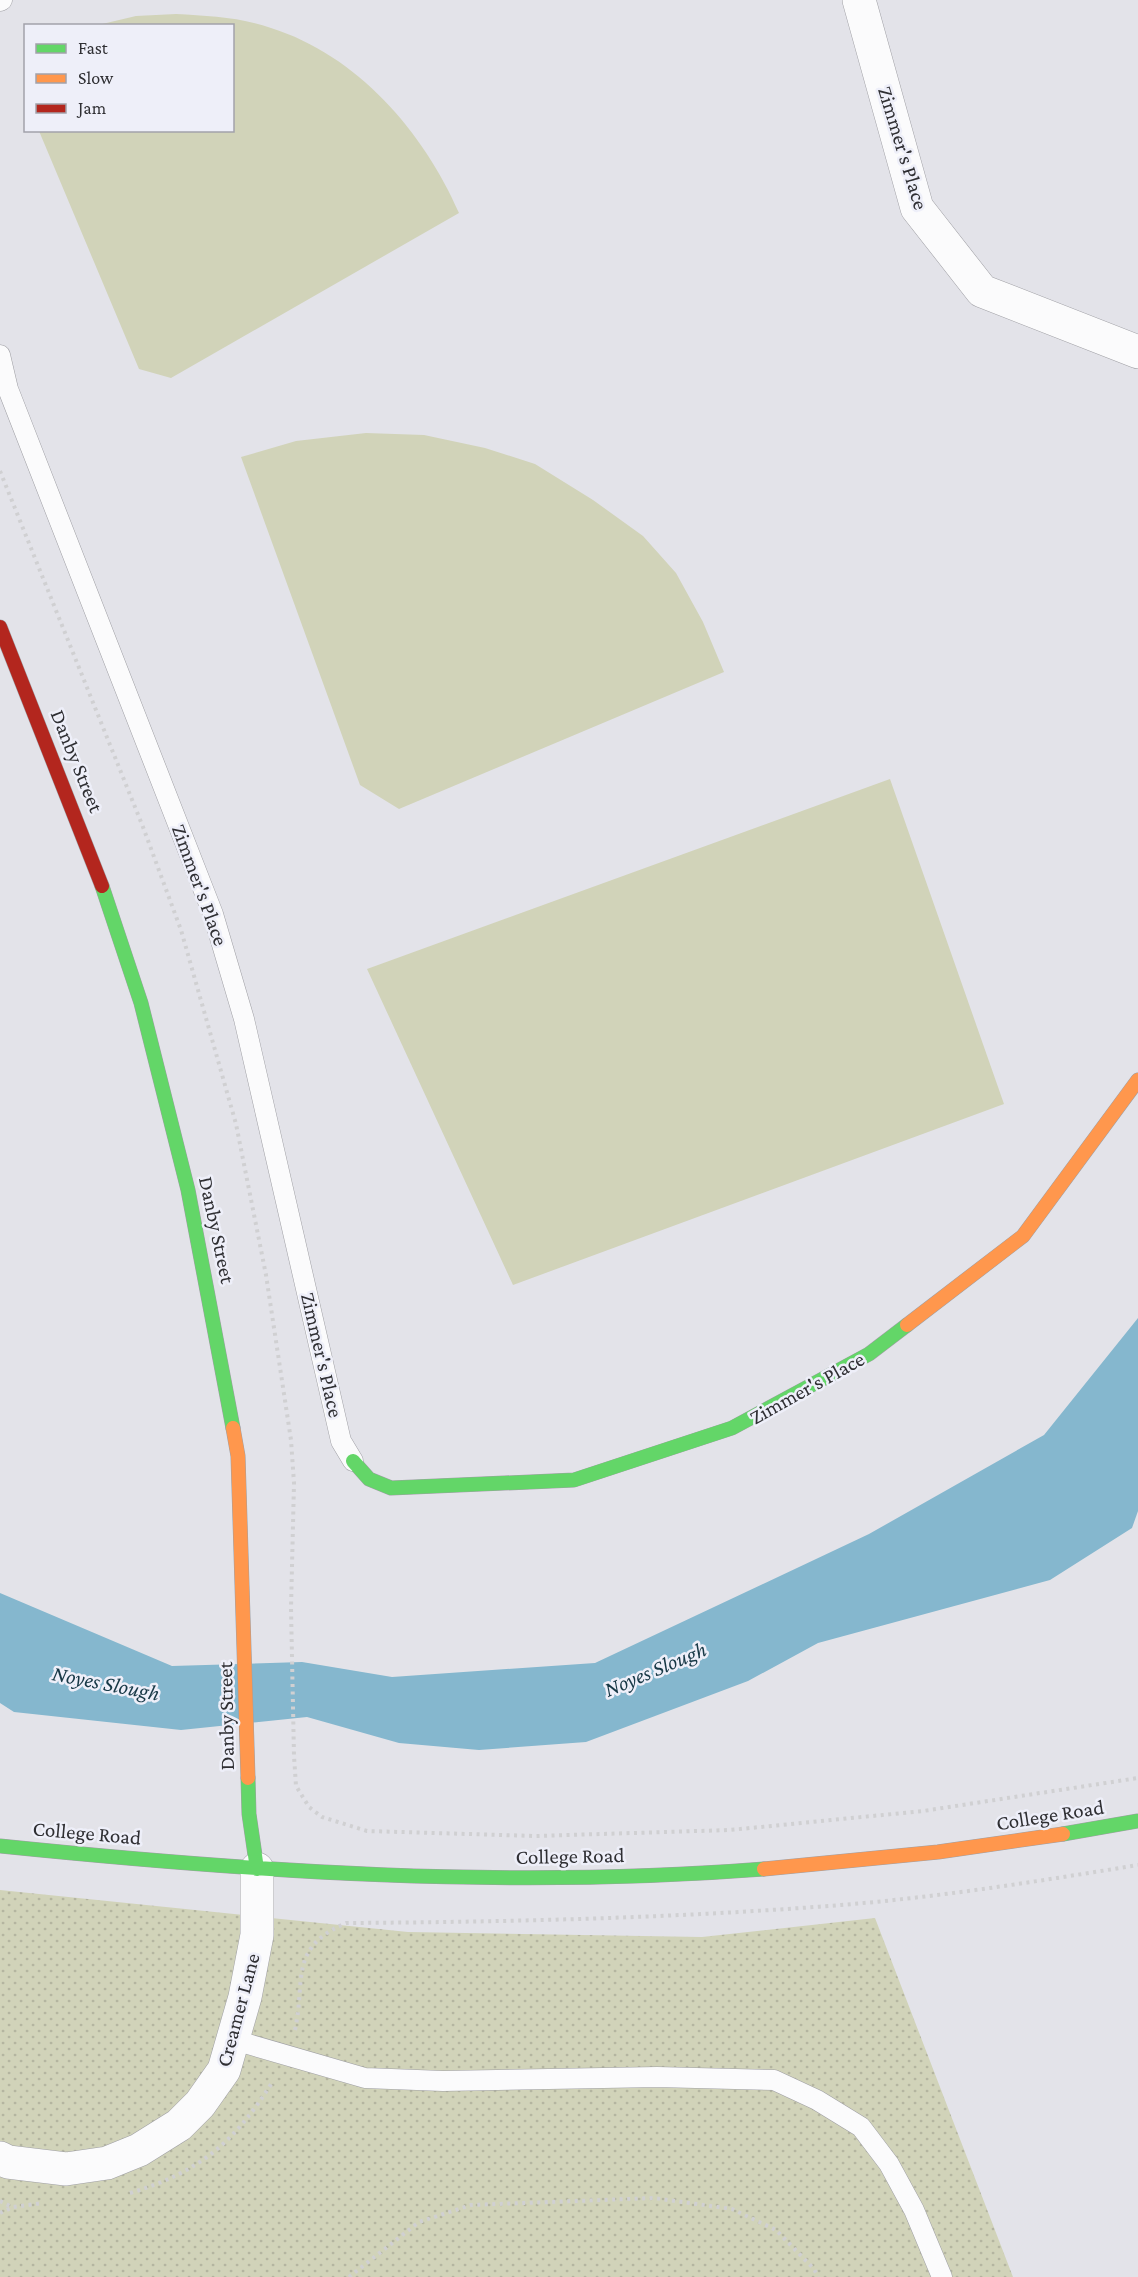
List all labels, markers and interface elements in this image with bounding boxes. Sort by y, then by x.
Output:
legend [24,24,234,132]
text: Fast [78,38,109,58]
text: Slow [78,68,114,88]
street label: Zimmer's Place [873,84,933,212]
text: Jam [76,98,107,118]
street label: Danby Street [46,706,109,817]
street label: Zimmer's Place [167,821,233,949]
street label: Danby Street [194,1174,240,1287]
street label: Zimmer's Place [296,1290,348,1420]
street label: Zimmer's Place [745,1347,869,1429]
water label: Noyes Slough [600,1636,710,1702]
water label: Noyes Slough [50,1660,162,1706]
street label: Danby Street [213,1660,239,1770]
street label: College Road [994,1795,1106,1835]
street label: College Road [32,1816,142,1850]
street label: College Road [515,1843,625,1869]
street label: Creamer Lane [211,1951,265,2069]

